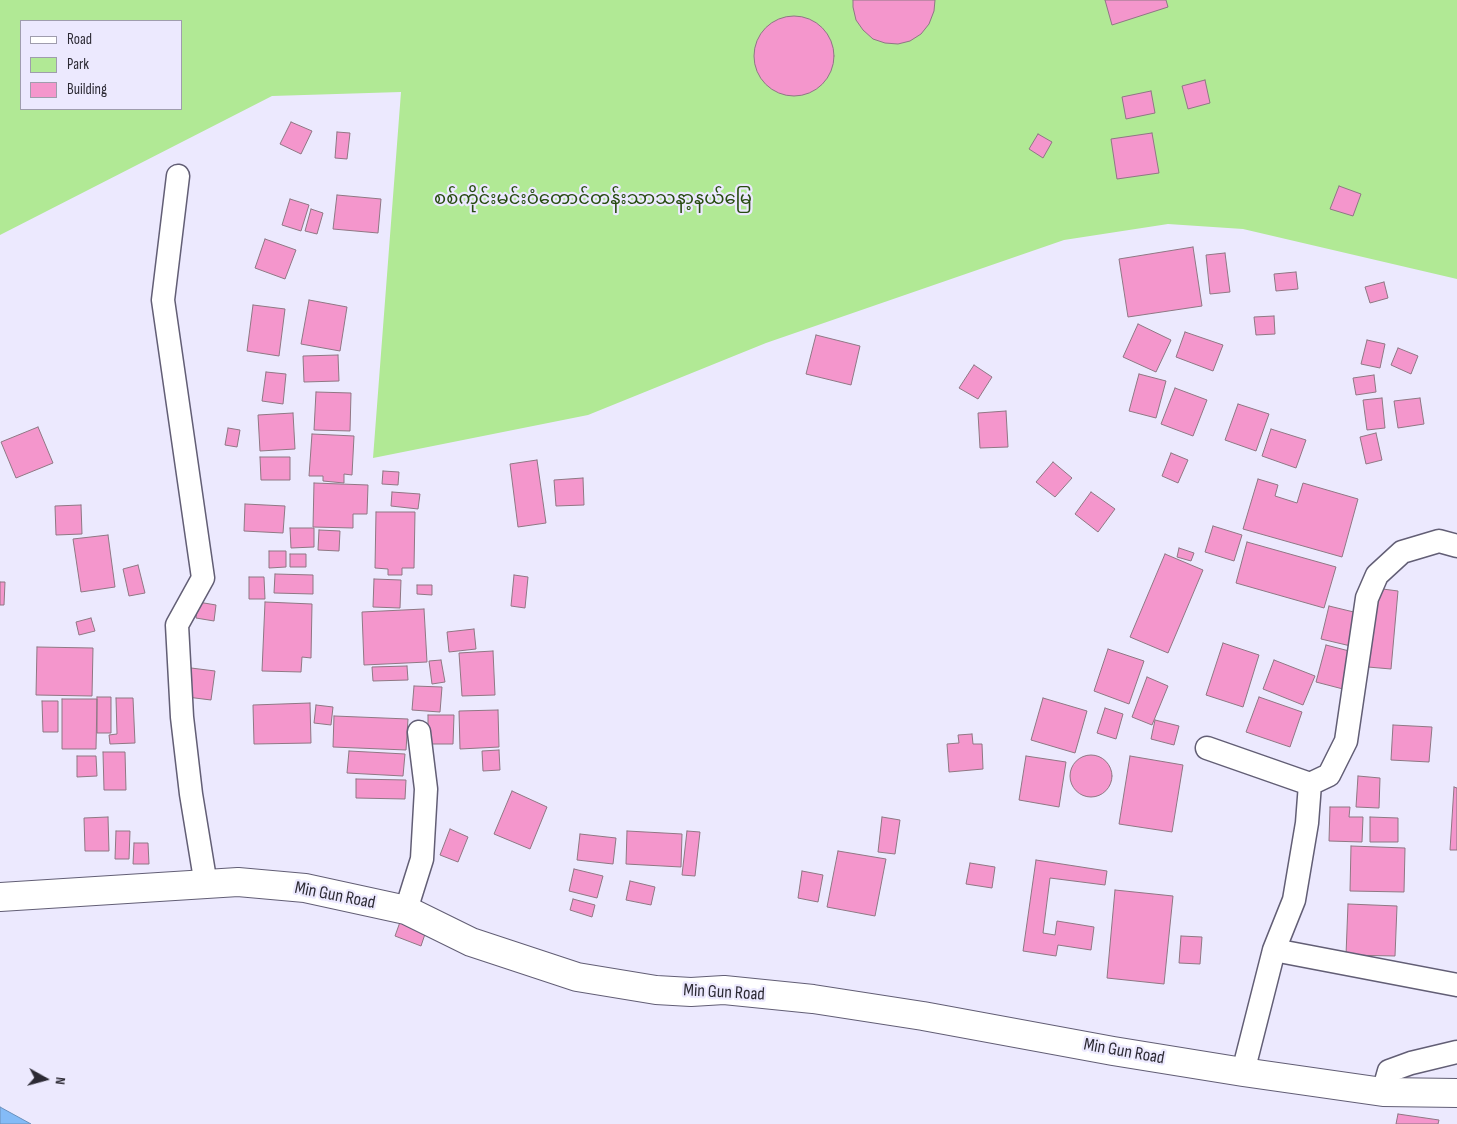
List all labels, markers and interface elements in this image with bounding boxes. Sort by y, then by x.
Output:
legend [20,20,182,110]
text: Road [67,30,92,49]
text: Park [67,55,89,74]
text: Building [67,80,107,99]
park label: စစ်ကိုင်းမင်းဝံတောင်တန်းသာသနာ့နယ်မြေ [434,188,752,210]
street label: Min Gun Road [293,878,377,914]
street label: Min Gun Road [683,980,765,1006]
street label: Min Gun Road [1082,1034,1166,1070]
north arrow [20,1054,70,1104]
text: N [51,1076,69,1086]

